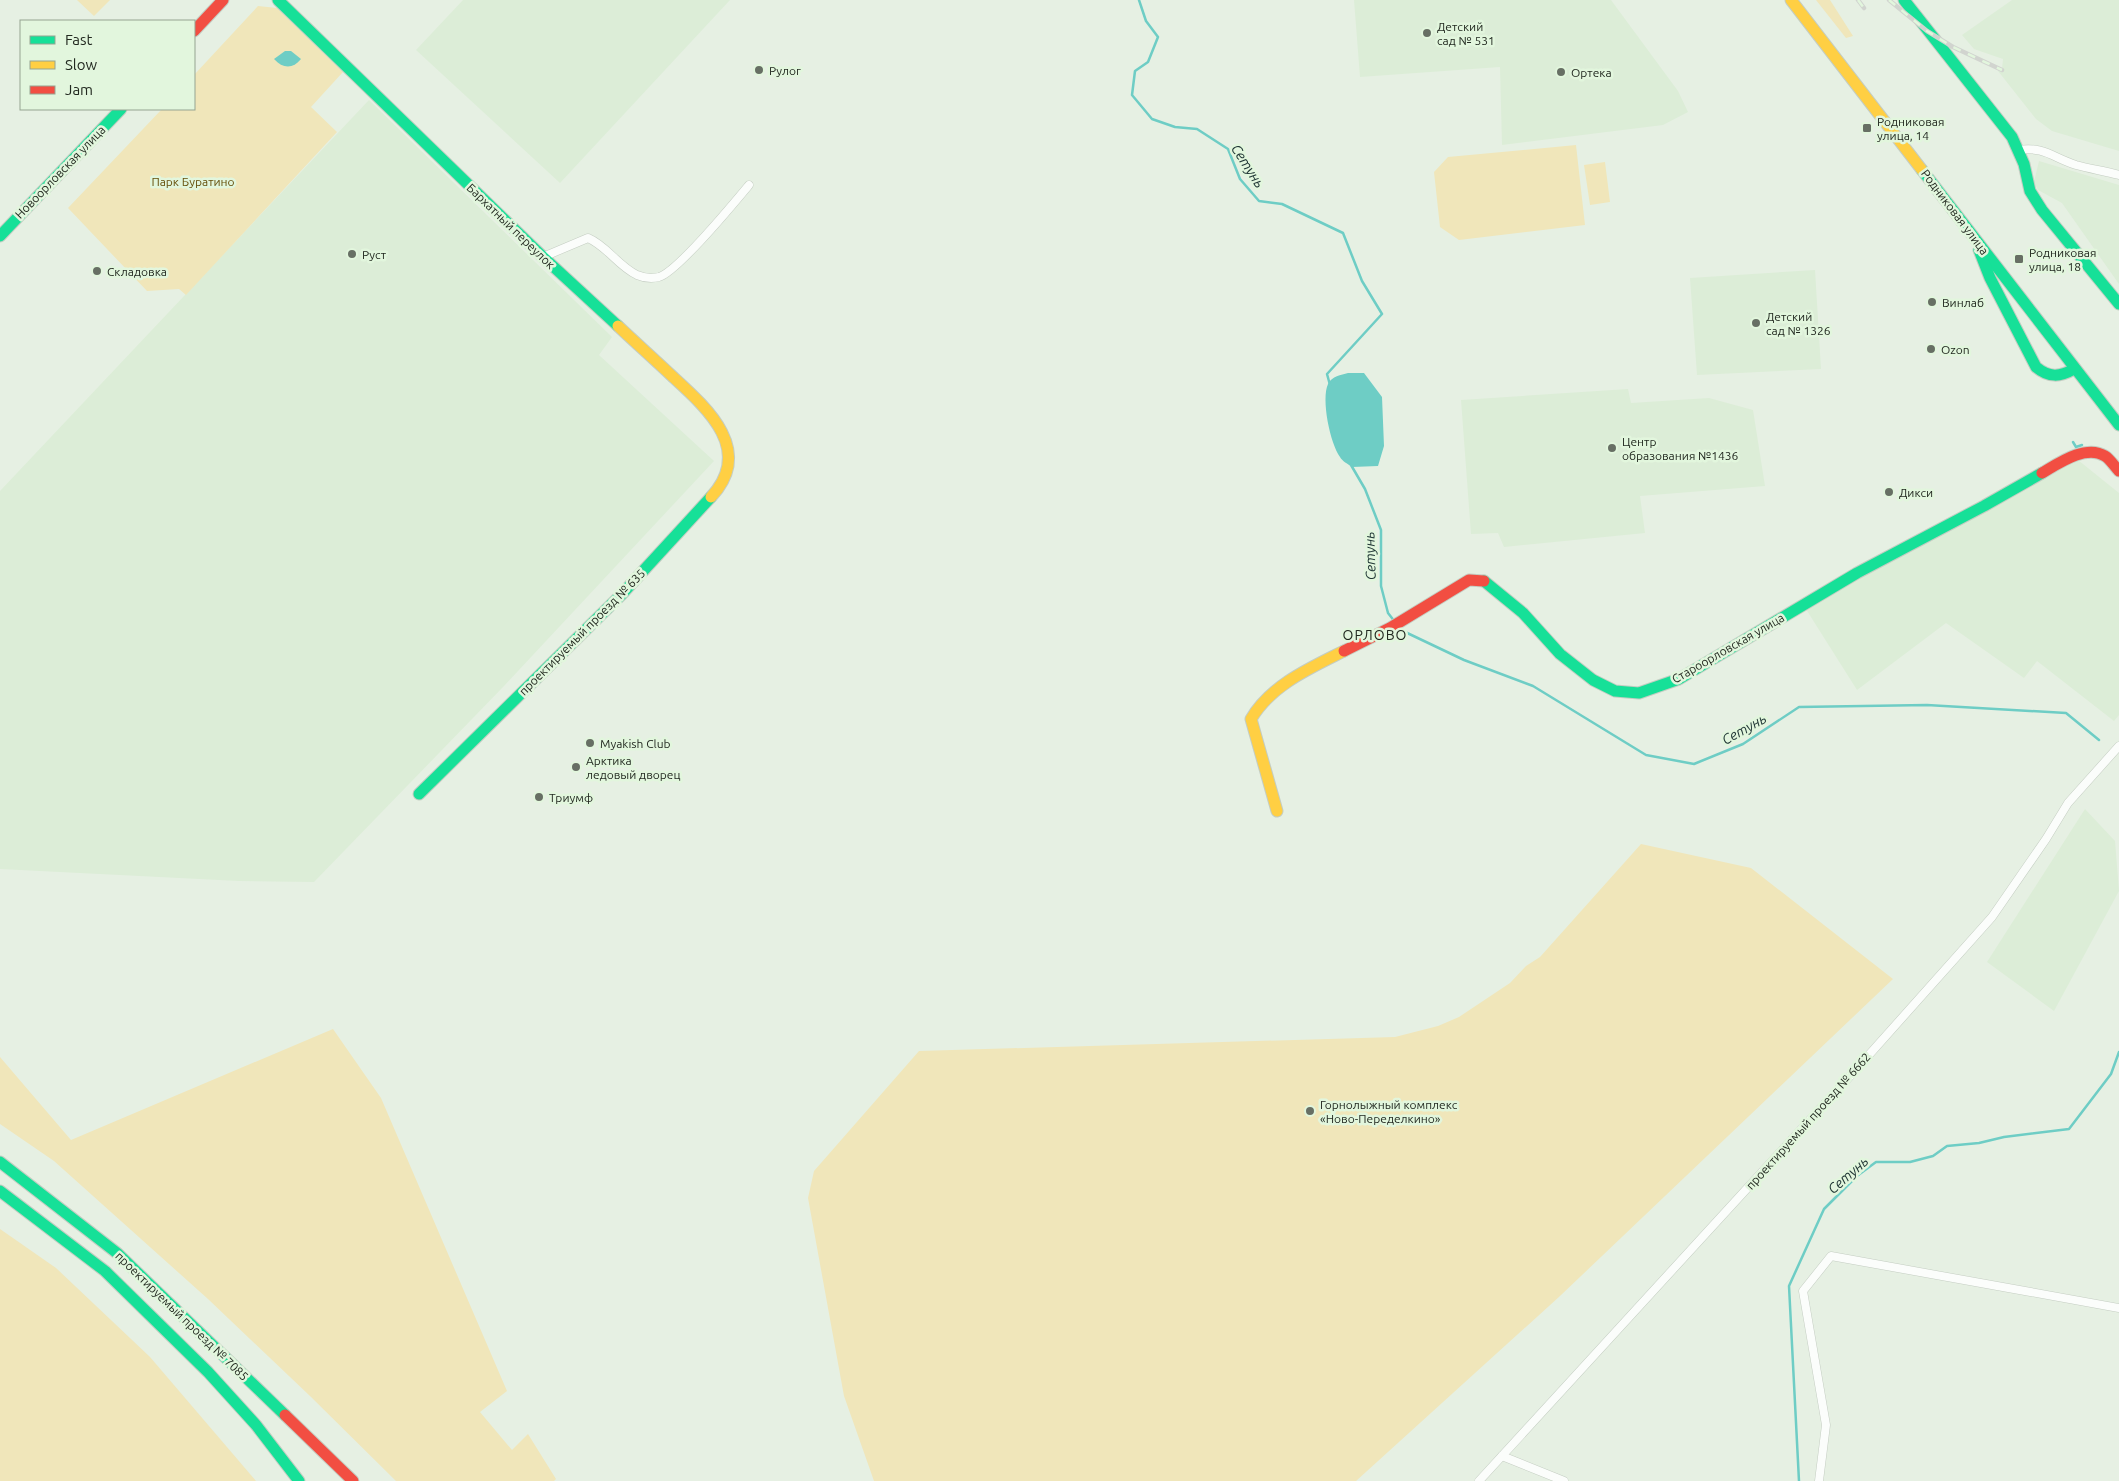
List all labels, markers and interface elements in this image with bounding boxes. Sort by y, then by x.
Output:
legend [20,20,195,110]
place label: Детский сад № 531 [1437,20,1495,47]
marker: Детский сад № 531 [1421,27,1433,39]
text: Fast [65,31,93,48]
text: Slow [65,56,98,73]
marker: Рулог [753,64,765,76]
place label: Рулог [769,64,801,77]
marker: Ортека [1555,66,1567,78]
place label: Ортека [1571,66,1612,79]
text: Jam [65,81,93,98]
place label: Родниковая улица, 14 [1877,115,1944,142]
marker: Родниковая улица, 14 [1861,122,1873,134]
street label: Новоорловская улица [12,123,108,221]
water label: Сетунь [1228,141,1268,191]
street label: Родниковая улица [1919,167,1991,257]
park label: Парк Буратино [151,175,235,188]
street label: Бархатный переулок [464,181,558,271]
place label: Родниковая улица, 18 [2029,246,2096,273]
marker: Руст [346,248,358,260]
place label: Руст [362,248,387,261]
marker: Родниковая улица, 18 [2013,253,2025,265]
marker: Складовка [91,265,103,277]
place label: Складовка [107,265,167,278]
marker: Винлаб [1926,296,1938,308]
place label: Винлаб [1942,296,1984,309]
place label: Детский сад № 1326 [1766,310,1831,337]
marker: Детский сад № 1326 [1750,317,1762,329]
marker: Ozon [1925,343,1937,355]
place label: Ozon [1941,343,1970,356]
place label: Центр образования №1436 [1622,435,1739,462]
marker: Центр образования №1436 [1606,442,1618,454]
marker: Дикси [1883,486,1895,498]
place label: Дикси [1899,486,1933,499]
water label: Сетунь [1361,531,1379,581]
street label: проектируемый проезд № 635 [516,566,648,698]
street label: Староорловская улица [1670,611,1786,685]
district label: ОРЛОВО [1343,627,1407,643]
water label: Сетунь [1719,710,1769,748]
marker: Myakish Club [584,737,596,749]
place label: Myakish Club [600,737,671,750]
place label: Арктика ледовый дворец [586,754,680,781]
marker: Арктика ледовый дворец [570,761,582,773]
marker: Триумф [533,791,545,803]
place label: Триумф [549,791,593,804]
street label: проектируемый проезд № 6662 [1743,1050,1873,1192]
place label: Горнолыжный комплекс «Ново-Переделкино» [1320,1098,1458,1125]
marker: Горнолыжный комплекс «Ново-Переделкино» [1304,1105,1316,1117]
water label: Сетунь [1824,1153,1872,1197]
street label: проектируемый проезд № 7085 [113,1249,251,1383]

